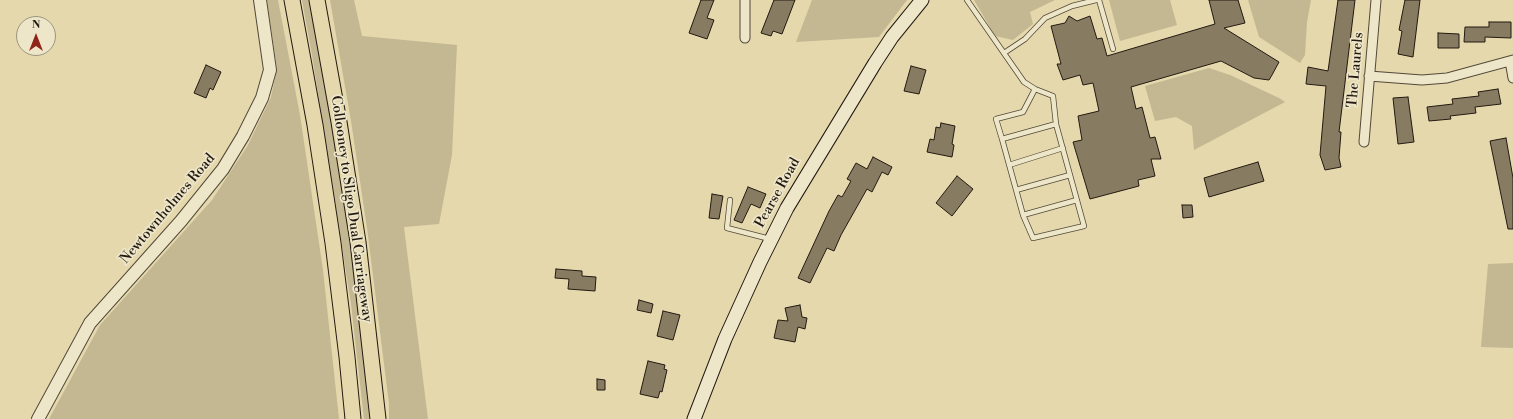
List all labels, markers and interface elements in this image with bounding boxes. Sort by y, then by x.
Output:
north arrow [16,16,56,56]
text: N [32,18,40,32]
street label: The Laurels [1344,32,1368,108]
street label: Collooney to Sligo Dual Carriageway [327,95,375,323]
street label: Newtownholmes Road [117,151,219,267]
street label: Pearse Road [752,155,804,231]

